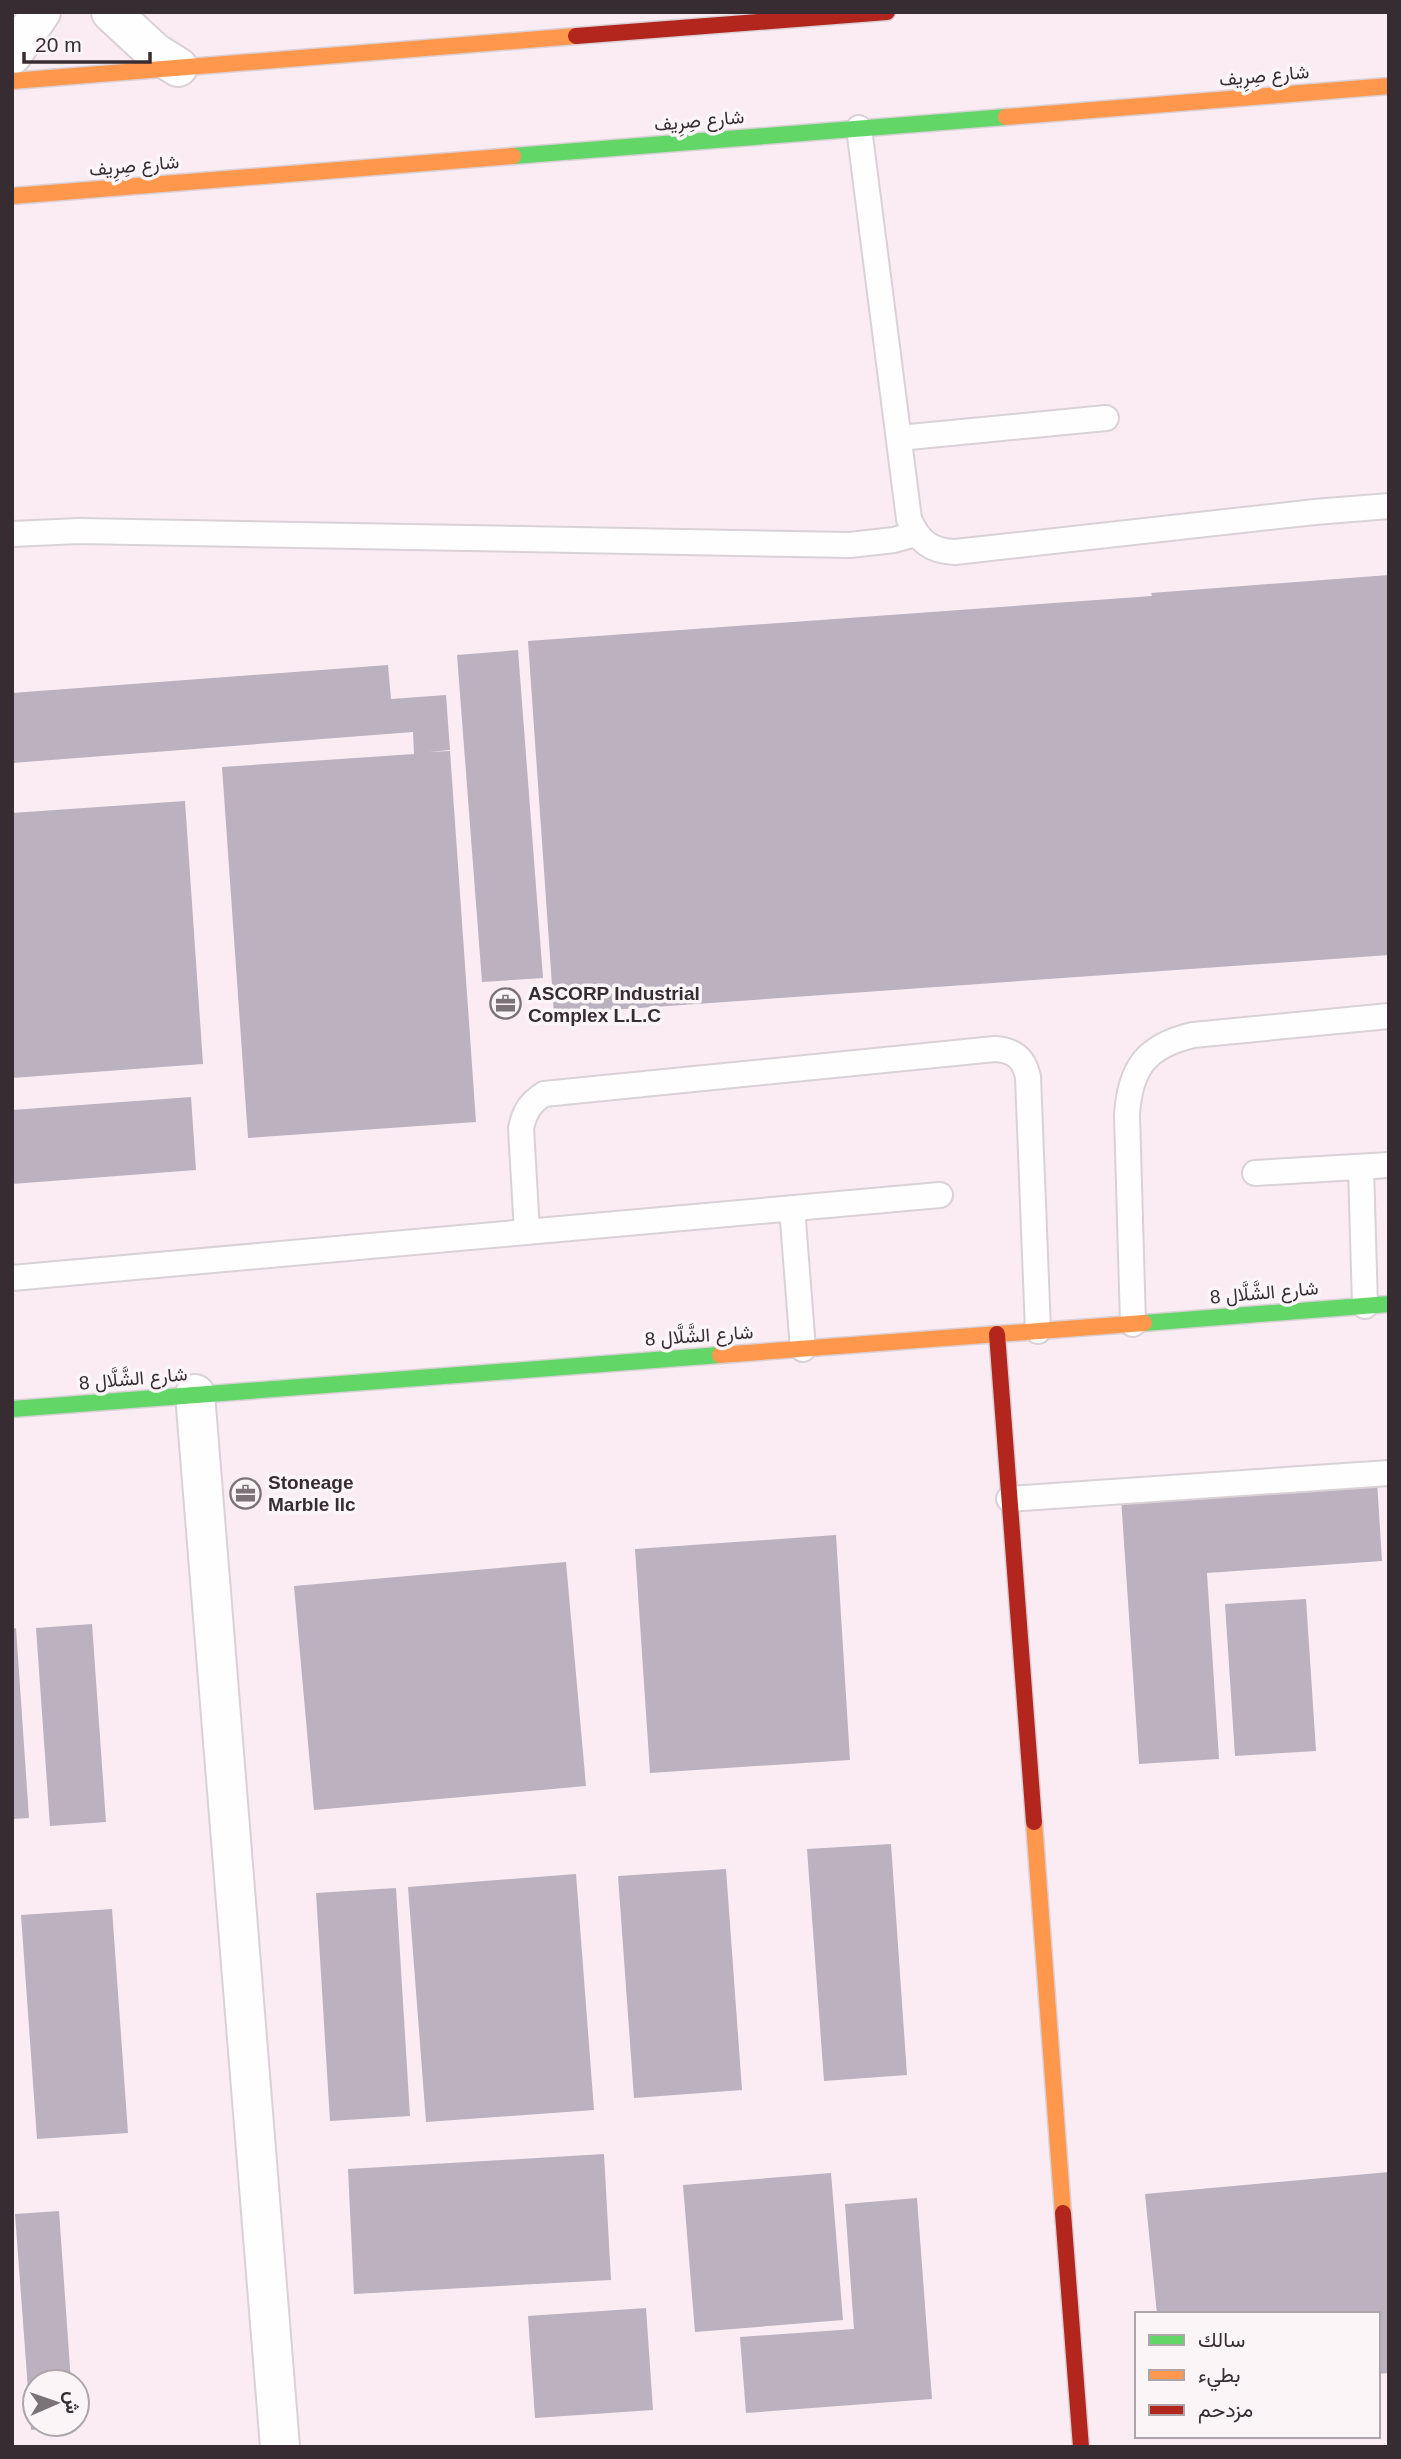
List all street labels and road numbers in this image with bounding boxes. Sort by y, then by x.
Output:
street label: شارع صِرِيف [1218,61,1310,94]
street label: شارع صِرِيف [653,106,745,139]
street label: شارع صِرِيف [88,151,180,184]
street label: شارع الشَّلَّال 8 [1209,1274,1319,1310]
street label: شارع الشَّلَّال 8 [644,1318,754,1352]
street label: شارع الشَّلَّال 8 [78,1360,188,1396]

